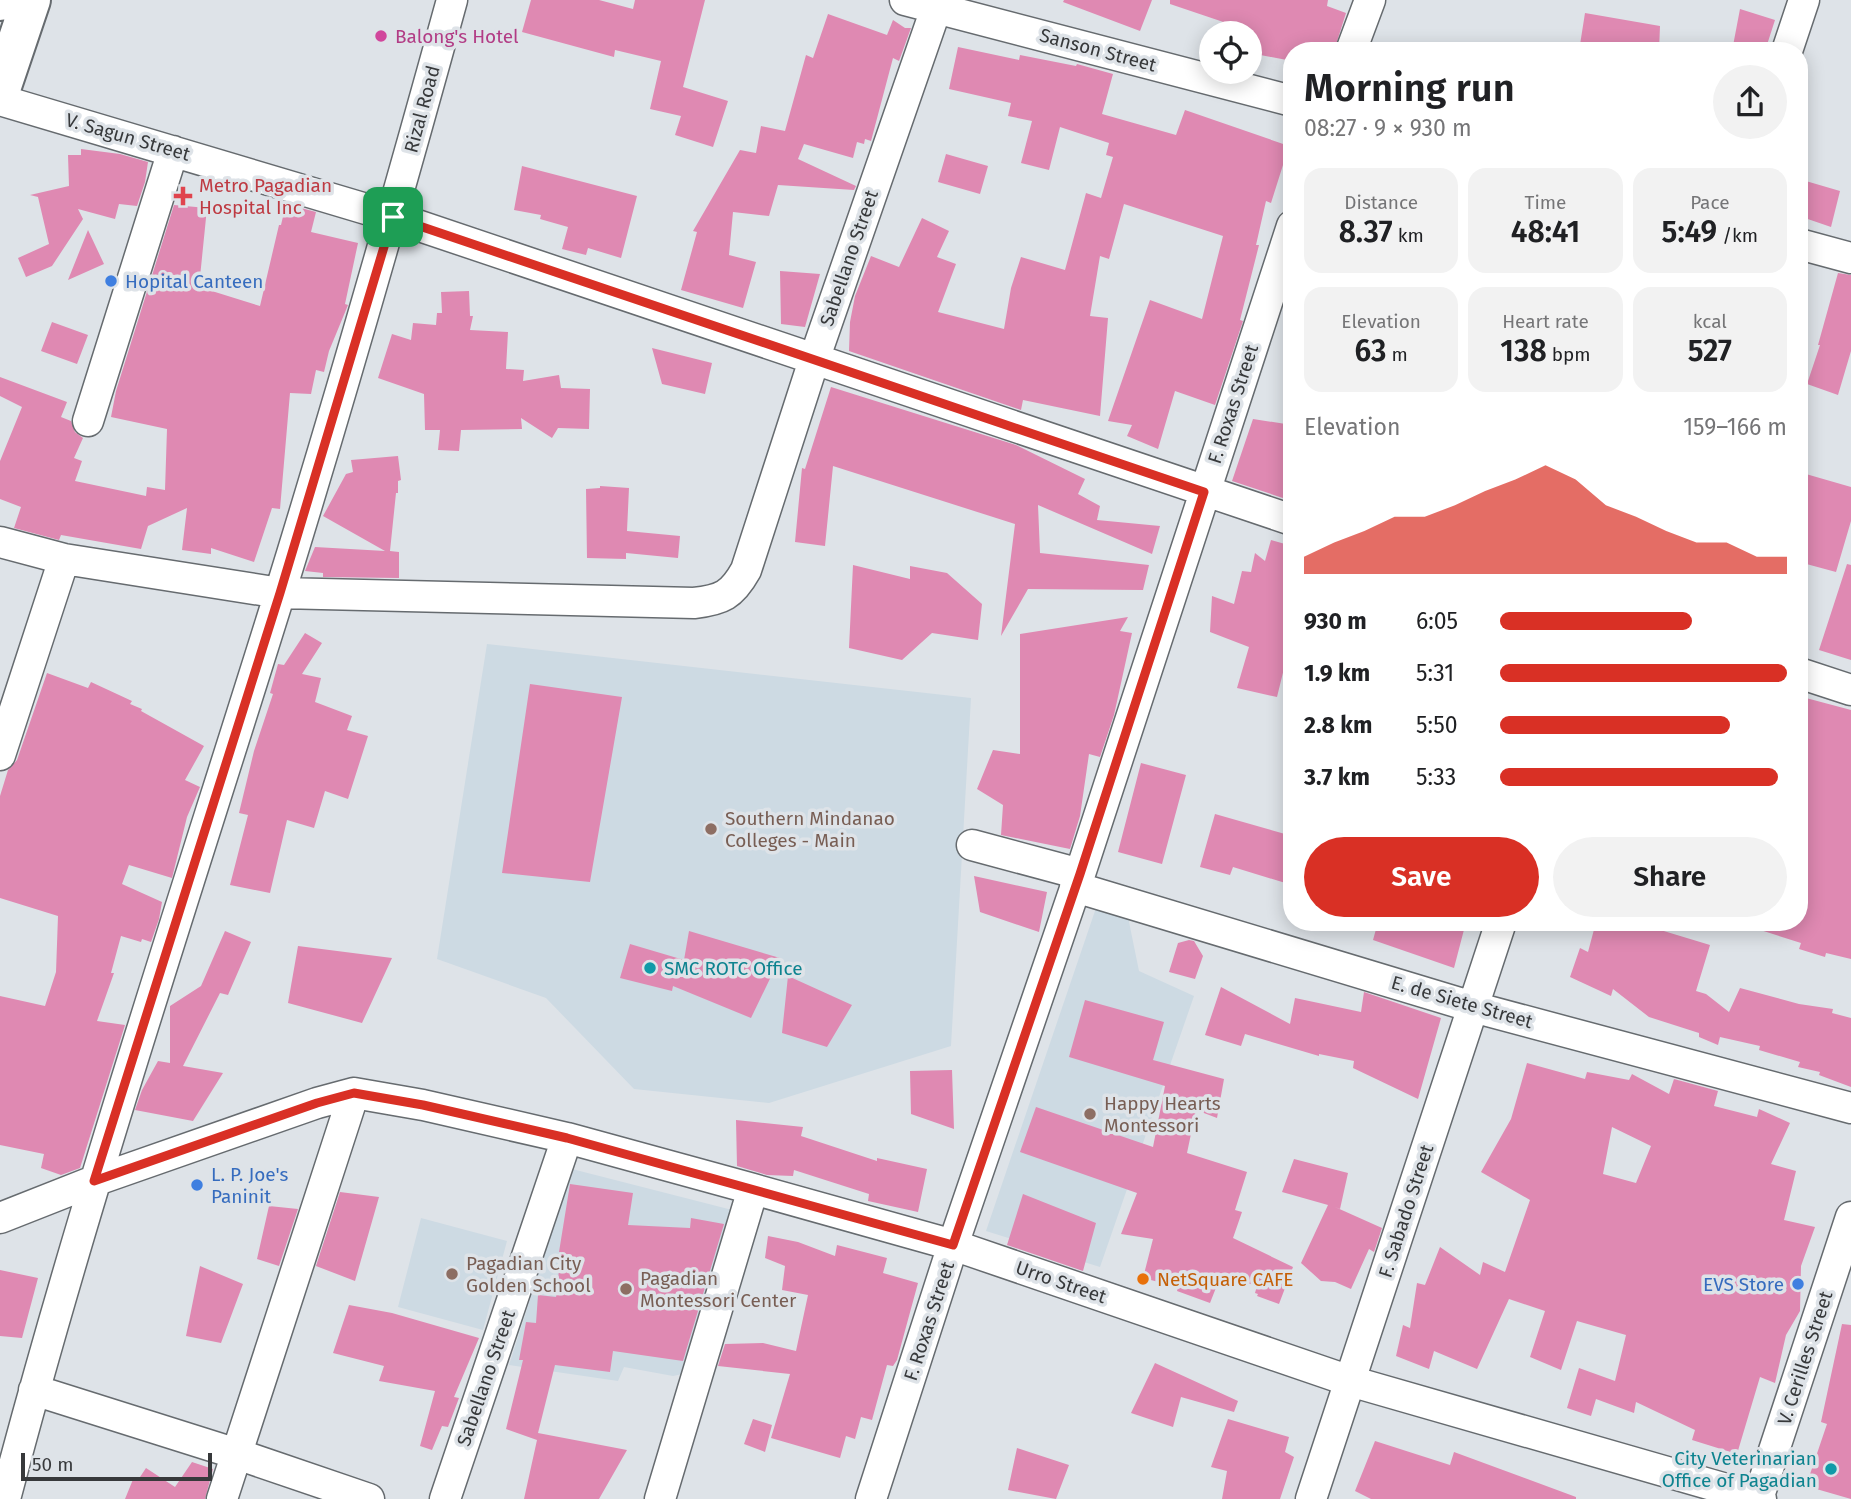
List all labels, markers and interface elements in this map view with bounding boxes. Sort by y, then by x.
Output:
map controls [1199,21,1262,84]
button: locate [1199,21,1262,84]
street label: Sanson Street [1037,23,1159,77]
place label: Balong's Hotel [395,25,519,48]
marker: Balong's Hotel [373,28,389,44]
street label: Rizal Road [399,63,445,155]
text: Morning run [1304,65,1515,111]
button: share [1713,65,1787,139]
street label: V. Sagun Street [63,108,193,166]
text: 08:27 · 9 × 930 m [1304,114,1472,142]
place label: Metro Pagadian Hospital Inc [199,174,332,219]
marker: Metro Pagadian Hospital Inc [173,186,193,206]
pin [363,187,423,247]
street label: Sabellano Street [815,187,883,329]
text: Distance [1344,191,1418,214]
text: Time [1525,191,1566,214]
text: Pace [1690,191,1730,214]
icon: arrive [374,198,412,236]
text: 8.37 [1339,214,1393,250]
text: 48:41 [1511,214,1580,250]
text: 5:49 [1662,214,1717,250]
text: km [1393,224,1424,247]
text: /km [1717,224,1758,247]
place label: Hopital Canteen [125,270,263,293]
marker: Hopital Canteen [103,273,119,289]
text: Elevation [1341,310,1421,333]
text: Heart rate [1502,310,1589,333]
text: kcal [1693,310,1727,333]
text: 63 [1355,333,1386,369]
text: 138 [1500,333,1547,369]
text: 527 [1688,333,1732,369]
street label: F. Roxas Street [1203,341,1263,467]
text: m [1386,343,1408,366]
text: bpm [1547,343,1591,366]
text: Elevation [1304,413,1400,441]
text: 159–166 m [1683,413,1787,441]
text: 930 m [1304,607,1367,635]
text: 6:05 [1416,607,1458,635]
text: 1.9 km [1304,659,1370,687]
text: 5:31 [1416,659,1454,687]
text: 2.8 km [1304,711,1372,739]
text: 5:50 [1416,711,1458,739]
text: 3.7 km [1304,763,1370,791]
text: 5:33 [1416,763,1456,791]
place label: Southern Mindanao Colleges - Main [725,807,895,852]
marker: Southern Mindanao Colleges - Main [703,821,719,837]
button: Save [1304,837,1539,917]
button: Share [1553,837,1787,917]
place label: SMC ROTC Office [664,957,803,980]
marker: SMC ROTC Office [642,960,658,976]
street label: E. de Siete Street [1389,971,1536,1033]
place label: Happy Hearts Montessori [1104,1092,1221,1137]
marker: Happy Hearts Montessori [1082,1106,1098,1122]
street label: F. Sabado Street [1374,1141,1438,1280]
place label: L. P. Joe's Paninit [211,1163,288,1208]
marker: L. P. Joe's Paninit [189,1177,205,1193]
place label: Pagadian City Golden School [466,1252,591,1297]
street label: Urro Street [1013,1256,1109,1308]
street label: F. Roxas Street [899,1258,959,1384]
marker: Pagadian City Golden School [444,1266,460,1282]
place label: Pagadian Montessori Center [640,1267,797,1312]
place label: NetSquare CAFE [1157,1268,1293,1291]
marker: NetSquare CAFE [1135,1271,1151,1287]
place label: EVS Store [1703,1273,1784,1296]
marker: EVS Store [1790,1276,1806,1292]
marker: Pagadian Montessori Center [618,1281,634,1297]
street label: V. Cerilles Street [1773,1288,1838,1428]
street label: Sabellano Street [452,1307,520,1449]
place label: City Veterinarian Office of Pagadian [1662,1447,1817,1492]
scale bar [21,1450,212,1482]
text: 50 m [32,1453,73,1476]
marker: City Veterinarian Office of Pagadian [1823,1461,1839,1477]

